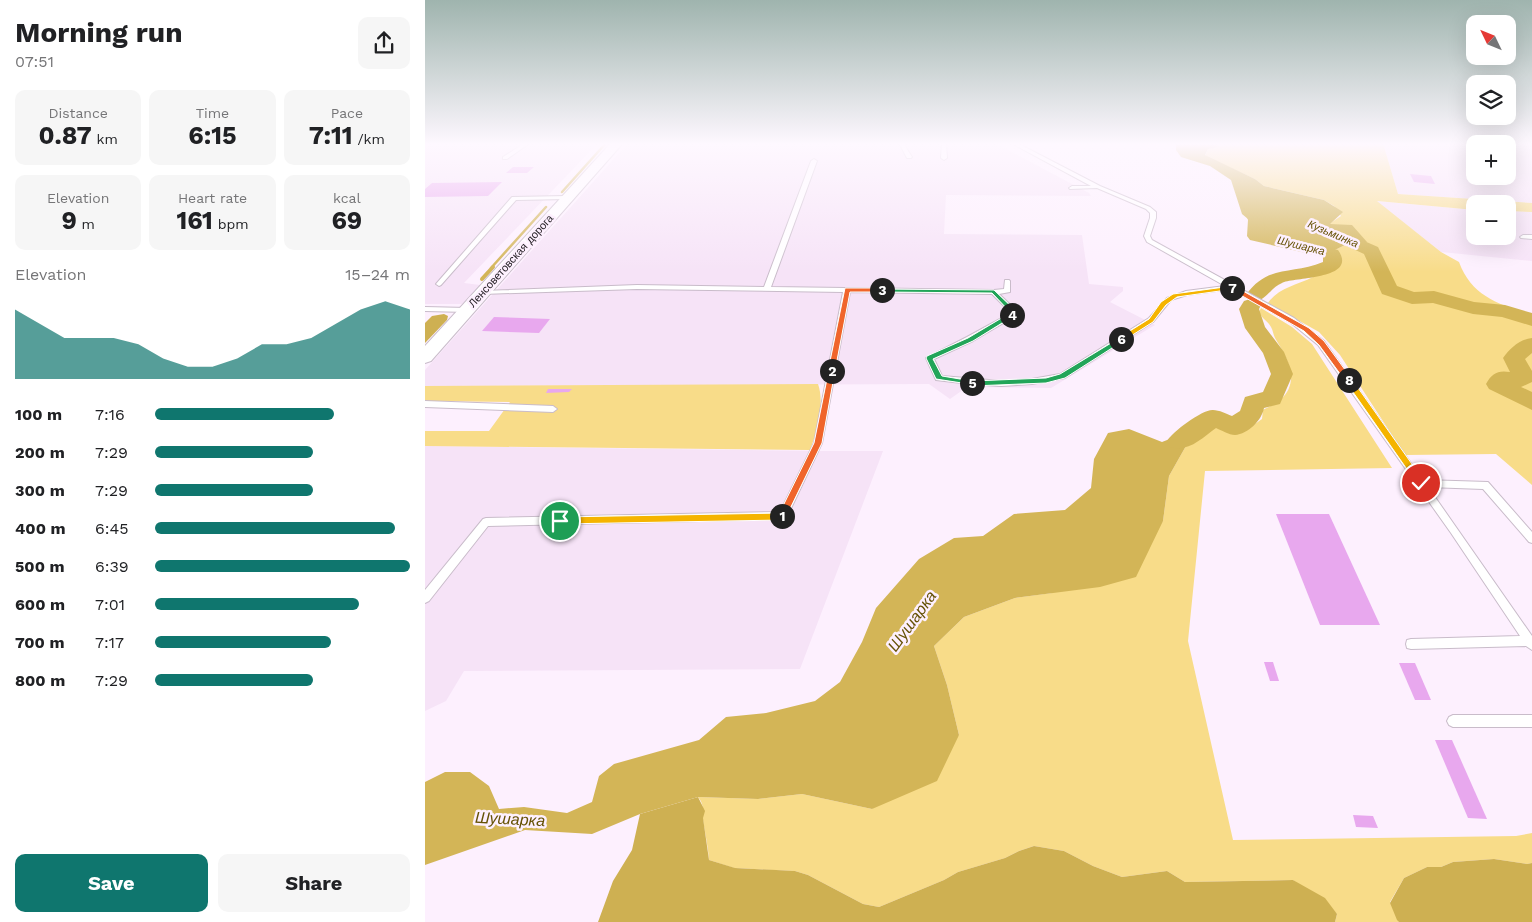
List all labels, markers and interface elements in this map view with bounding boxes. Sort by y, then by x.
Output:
north arrow [1466,15,1516,65]
map controls [1466,15,1516,245]
text: Morning run [15,16,183,49]
button: share [358,17,410,69]
text: 07:51 [15,52,54,71]
button: layers [1466,75,1516,125]
text: Distance [48,105,108,121]
text: Time [196,105,229,121]
text: Pace [331,105,363,121]
text: 0.87 [39,121,92,150]
text: 6:15 [188,121,237,150]
text: 7:11 [309,121,353,150]
text: km [92,131,118,147]
text: /km [353,131,385,147]
button: + [1466,135,1516,185]
text: Elevation [47,190,109,206]
text: Heart rate [178,190,247,206]
text: kcal [333,190,361,206]
button: − [1466,195,1516,245]
text: 9 [61,206,77,235]
text: 161 [176,206,213,235]
text: 69 [331,206,362,235]
street label: Ленсоветовская дорога [466,211,557,310]
text: m [77,216,95,232]
text: bpm [213,216,249,232]
water label: Кузьминка [1306,218,1360,250]
water label: Шушарка [1276,234,1326,258]
text: Elevation [15,265,86,284]
text: 15–24 m [345,265,410,284]
pin: 7 [1219,276,1245,300]
pin: 3 [869,278,895,302]
text: 7 [1228,280,1237,296]
text: 3 [878,282,887,298]
pin: 4 [999,302,1025,328]
text: 4 [1008,307,1017,323]
pin: 6 [1109,326,1133,352]
text: 6 [1117,331,1126,347]
pin: 2 [819,358,845,384]
text: 2 [828,363,837,379]
pin: 8 [1337,368,1361,392]
pin: 5 [959,370,985,396]
text: 8 [1345,372,1354,388]
text: 5 [968,375,977,391]
text: 100 m [15,405,62,424]
text: 7:16 [95,405,125,424]
text: 200 m [15,443,65,462]
text: 7:29 [95,443,128,462]
pin [1400,462,1442,504]
icon: check [1407,469,1435,497]
text: 300 m [15,481,65,500]
text: 7:29 [95,481,128,500]
pin [539,500,581,542]
pin: 1 [769,504,795,528]
icon: arrive [546,507,574,535]
text: 1 [779,508,786,524]
text: 400 m [15,519,66,538]
text: 6:45 [95,519,129,538]
text: 500 m [15,557,65,576]
text: 6:39 [95,557,129,576]
water label: Шушарка [884,587,940,655]
text: 600 m [15,595,65,614]
text: 7:01 [95,595,125,614]
text: 700 m [15,633,65,652]
text: 7:17 [95,633,124,652]
text: 800 m [15,671,65,690]
text: 7:29 [95,671,128,690]
water label: Шушарка [474,808,546,830]
button: Save [15,854,208,912]
button: Share [218,854,410,912]

